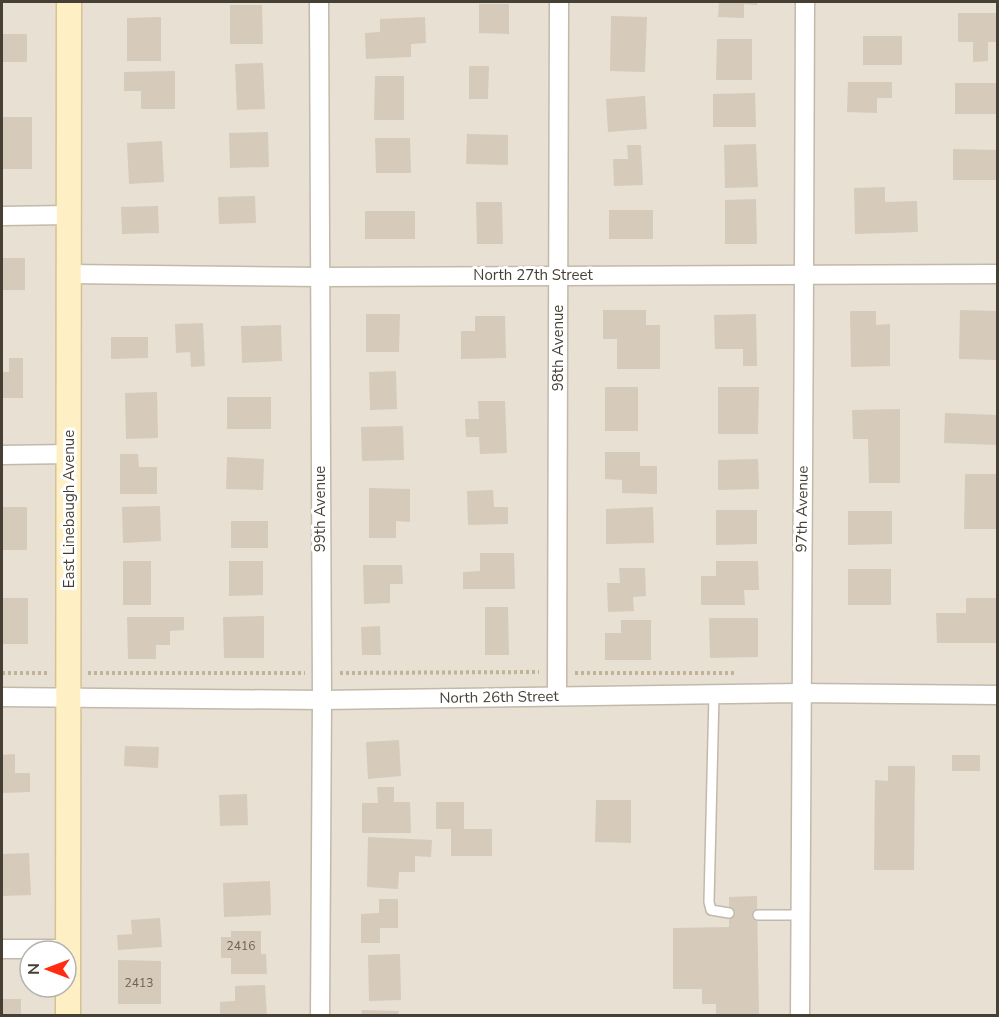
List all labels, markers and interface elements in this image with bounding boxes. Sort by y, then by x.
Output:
street label: North 27th Street [473,265,593,285]
street label: 98th Avenue [548,305,568,391]
street label: East Linebaugh Avenue [59,430,79,588]
street label: 97th Avenue [791,465,813,553]
street label: 99th Avenue [310,466,330,552]
street label: North 26th Street [439,686,560,708]
house number: 2416 [227,938,255,954]
north arrow [18,939,78,999]
text: N [23,963,45,975]
house number: 2413 [125,975,153,991]

